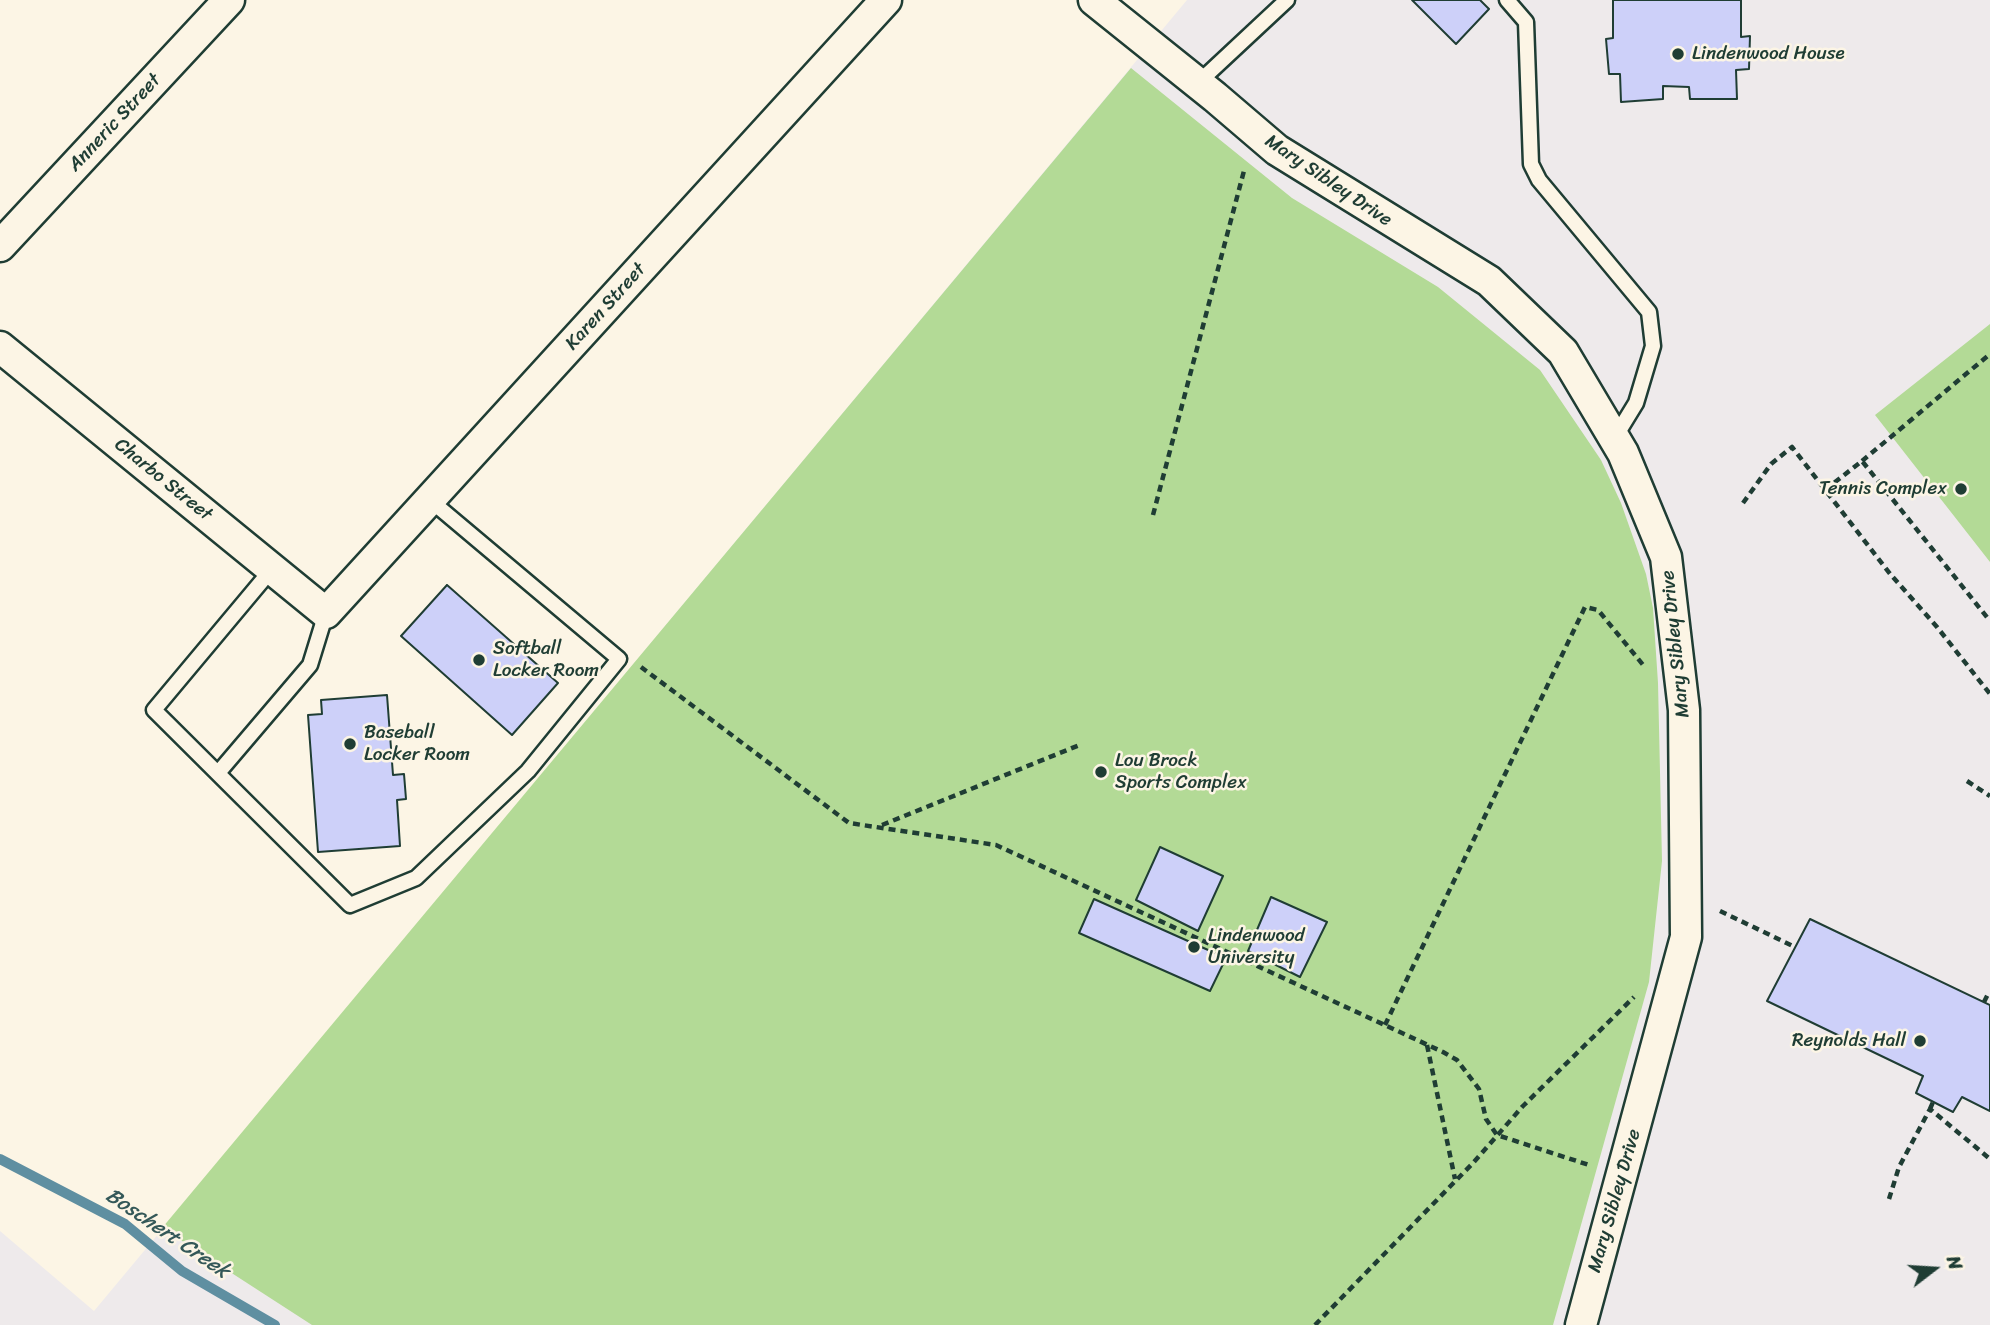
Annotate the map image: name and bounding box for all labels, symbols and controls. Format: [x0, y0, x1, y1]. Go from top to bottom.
place label: Lindenwood House [1692, 43, 1845, 65]
marker: Lindenwood House [1670, 46, 1686, 62]
street label: Anneric Street [64, 69, 166, 177]
street label: Mary Sibley Drive [1260, 130, 1396, 232]
street label: Karen Street [561, 259, 651, 355]
street label: Charbo Street [110, 434, 216, 526]
place label: Tennis Complex [1819, 478, 1947, 500]
marker: Tennis Complex [1953, 481, 1969, 497]
street label: Mary Sibley Drive [1657, 569, 1695, 719]
place label: Softball Locker Room [493, 638, 599, 682]
marker: Softball Locker Room [471, 652, 487, 668]
place label: Baseball Locker Room [364, 722, 470, 766]
marker: Baseball Locker Room [342, 736, 358, 752]
place label: Lou Brock Sports Complex [1115, 750, 1247, 794]
marker: Lou Brock Sports Complex [1093, 764, 1109, 780]
place label: Lindenwood University [1208, 925, 1305, 969]
marker: Lindenwood University [1186, 939, 1202, 955]
place label: Reynolds Hall [1792, 1030, 1906, 1052]
marker: Reynolds Hall [1912, 1033, 1928, 1049]
street label: Mary Sibley Drive [1584, 1127, 1646, 1275]
water label: Boschert Creek [100, 1183, 234, 1285]
north arrow [1899, 1234, 1969, 1304]
text: N [1937, 1252, 1972, 1274]

